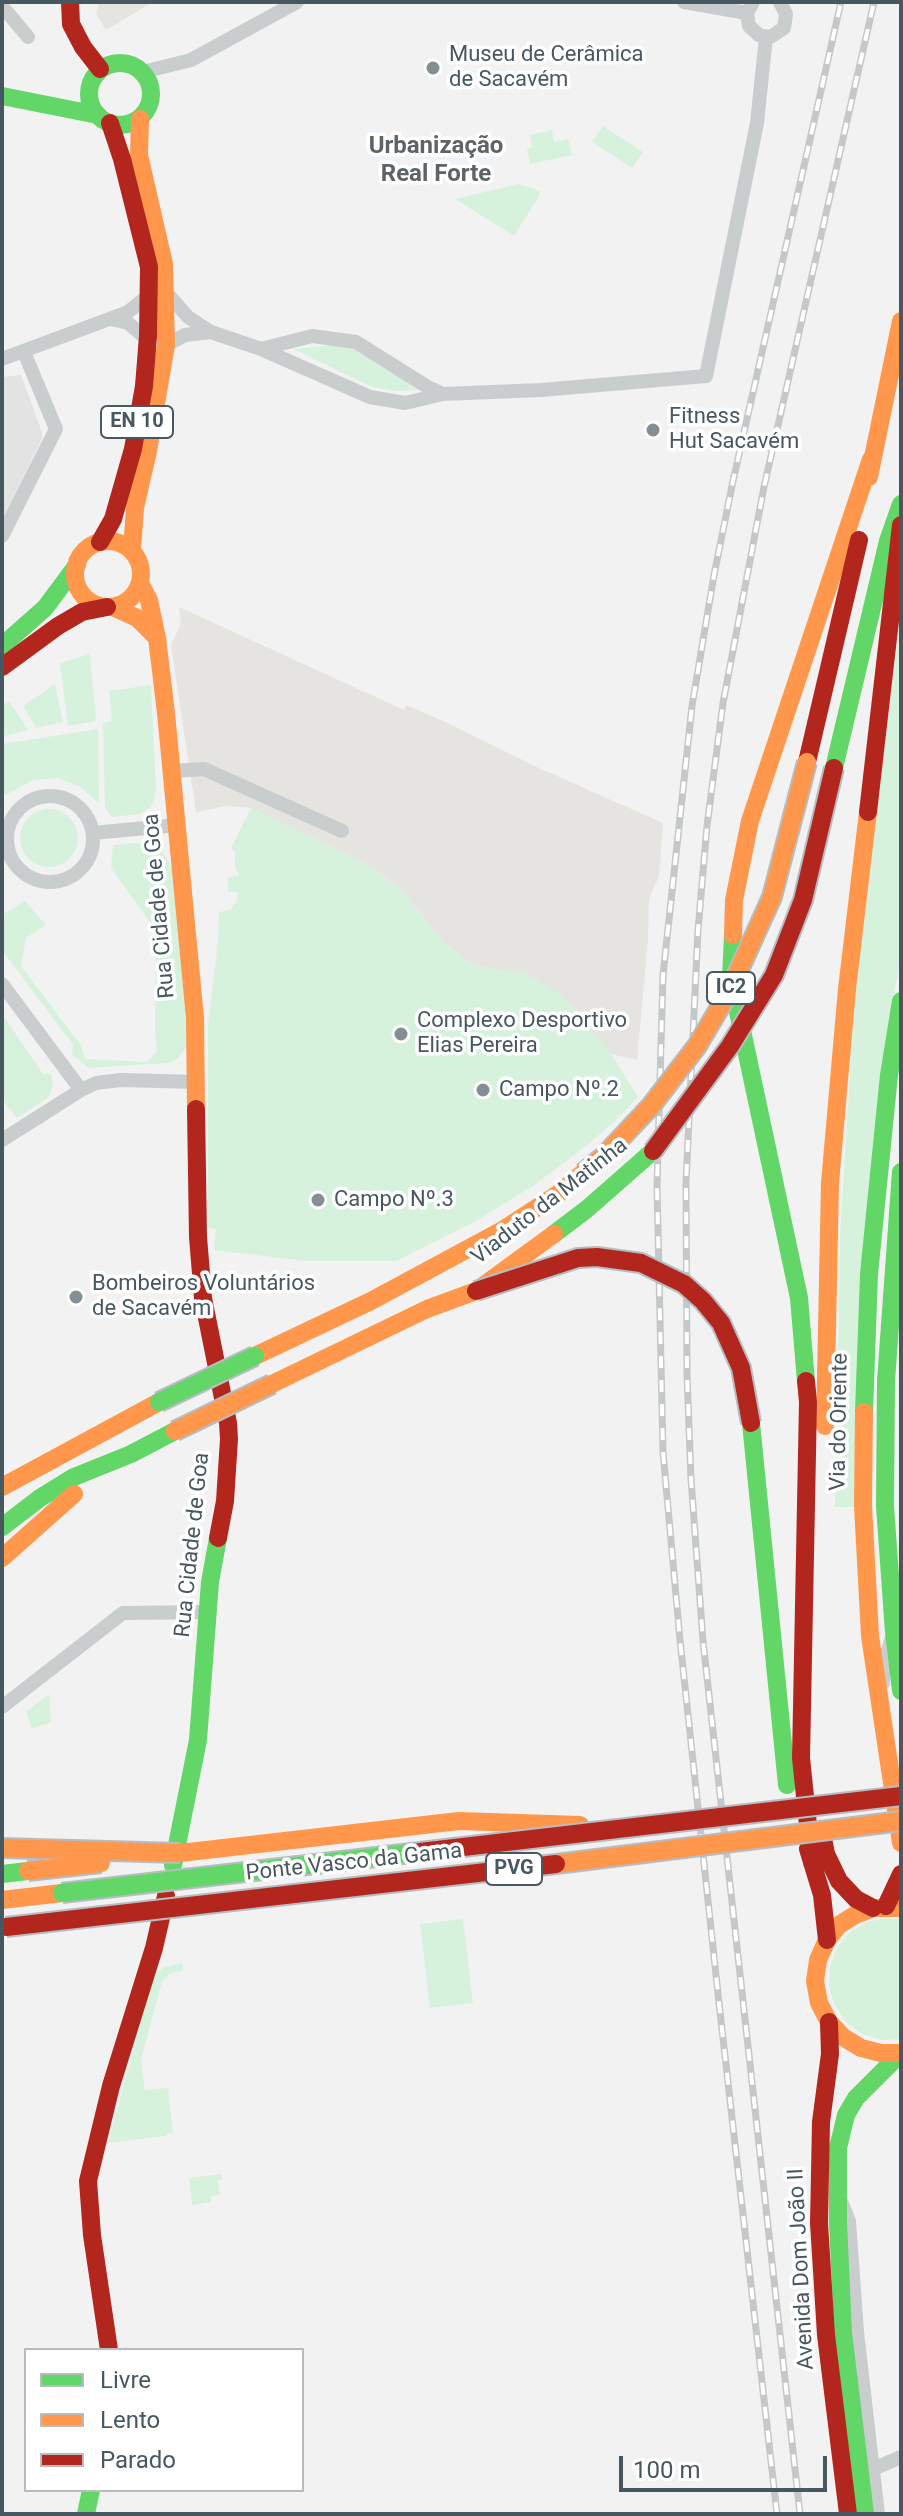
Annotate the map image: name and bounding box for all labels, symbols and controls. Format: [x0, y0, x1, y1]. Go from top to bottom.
place label: Museu de Cerâmica de Sacavém [449, 42, 644, 94]
marker: Museu de Cerâmica de Sacavém [424, 59, 442, 77]
district label: Urbanização Real Forte [369, 133, 503, 189]
place label: Fitness Hut Sacavém [669, 404, 799, 456]
road number: EN 10 [101, 406, 173, 438]
marker: Fitness Hut Sacavém [644, 421, 662, 439]
street label: Rua Cidade de Goa [139, 812, 181, 1000]
road number: IC2 [707, 972, 755, 1004]
place label: Complexo Desportivo Elias Pereira [417, 1008, 627, 1060]
marker: Complexo Desportivo Elias Pereira [392, 1025, 410, 1043]
place label: Campo Nº.2 [499, 1077, 619, 1103]
marker: Campo Nº.2 [474, 1081, 492, 1099]
street label: Viaduto da Matinha [467, 1133, 633, 1271]
place label: Campo Nº.3 [334, 1187, 454, 1213]
marker: Campo Nº.3 [309, 1191, 327, 1209]
place label: Bombeiros Voluntários de Sacavém [92, 1271, 315, 1322]
marker: Bombeiros Voluntários de Sacavém [67, 1288, 85, 1306]
street label: Via do Oriente [826, 1353, 854, 1491]
street label: Rua Cidade de Goa [170, 1451, 216, 1639]
street label: Ponte Vasco da Gama [245, 1839, 463, 1887]
road number: PVG [486, 1853, 542, 1885]
street label: Avenida Dom João II [784, 2168, 820, 2370]
legend [24, 2348, 304, 2492]
text: Livre [100, 2366, 151, 2394]
text: Lento [100, 2406, 160, 2434]
scale bar [623, 2440, 831, 2490]
text: Parado [100, 2446, 176, 2474]
text: 100 m [633, 2456, 700, 2484]

